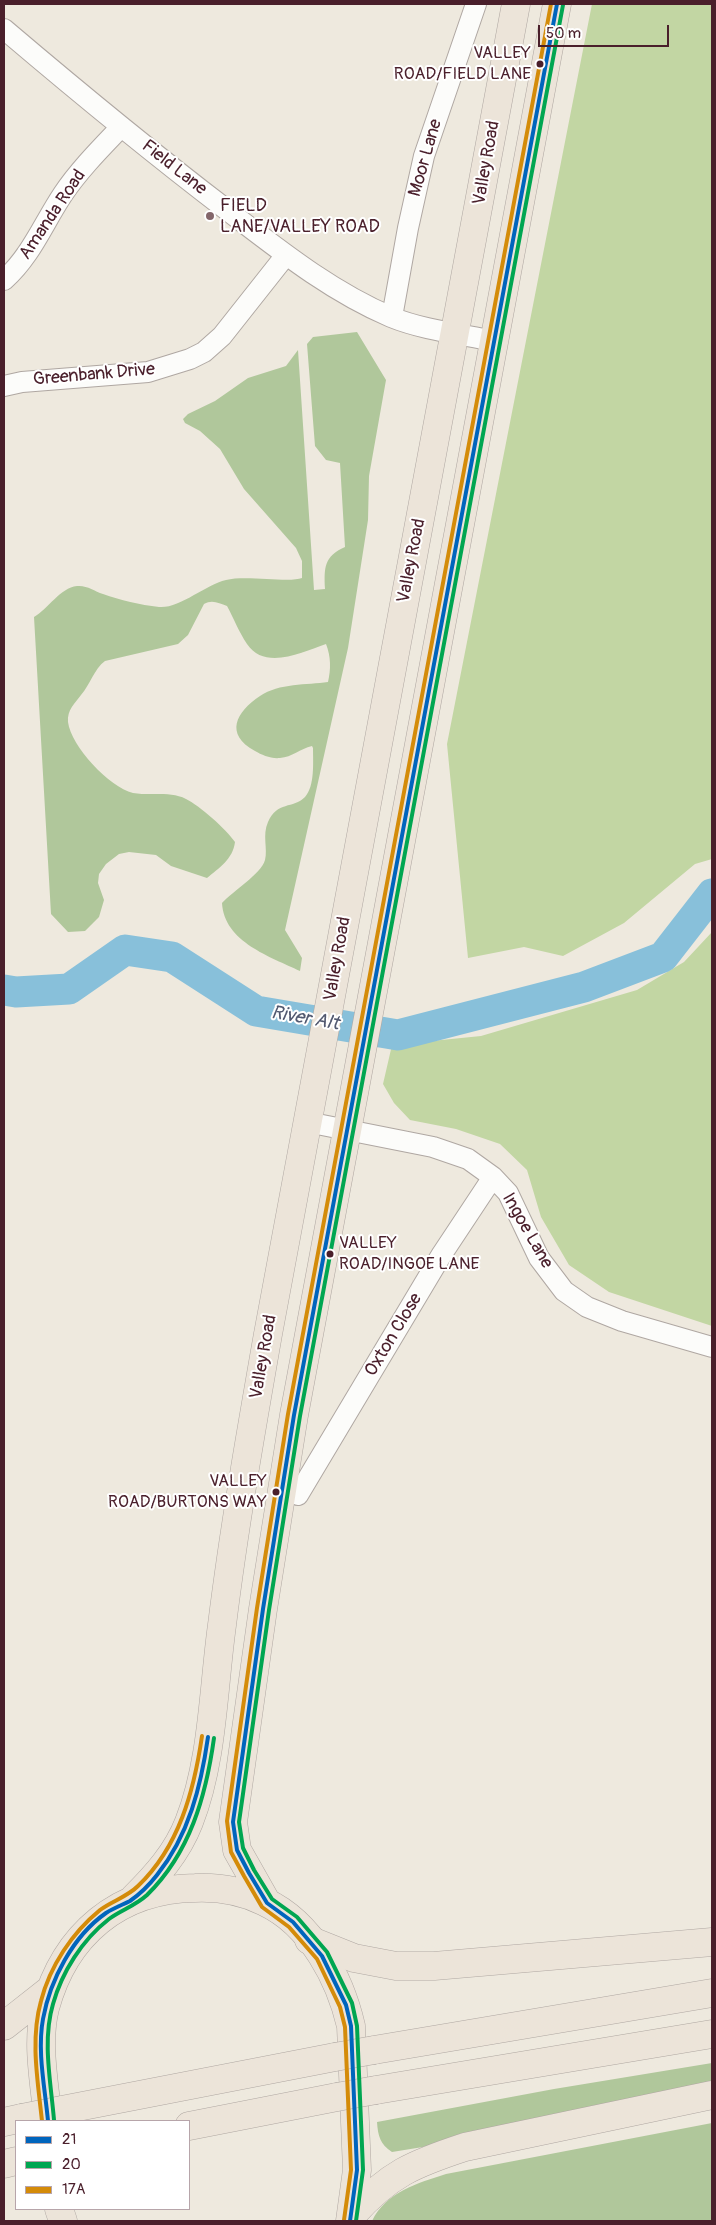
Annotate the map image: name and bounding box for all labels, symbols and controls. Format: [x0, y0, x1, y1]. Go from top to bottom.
scale bar [541, 15, 672, 47]
text: 50 m [546, 24, 581, 43]
place label: VALLEY ROAD/FIELD LANE [394, 44, 531, 84]
marker: VALLEY ROAD/FIELD LANE [535, 59, 545, 69]
street label: Moor Lane [405, 117, 447, 199]
street label: Valley Road [469, 119, 505, 207]
street label: Field Lane [137, 136, 211, 200]
street label: Amanda Road [15, 166, 91, 264]
place label: FIELD LANE/VALLEY ROAD [220, 195, 380, 238]
marker: FIELD LANE/VALLEY ROAD [204, 210, 216, 222]
street label: Greenbank Drive [32, 359, 156, 391]
street label: Valley Road [393, 517, 431, 605]
street label: Valley Road [320, 915, 356, 1003]
water label: River Alt [269, 1002, 341, 1036]
street label: Ingoe Lane [497, 1189, 557, 1273]
place label: VALLEY ROAD/INGOE LANE [339, 1234, 479, 1274]
marker: VALLEY ROAD/INGOE LANE [325, 1249, 335, 1259]
street label: Oxton Close [361, 1289, 427, 1381]
street label: Valley Road [246, 1313, 282, 1401]
place label: VALLEY ROAD/BURTONS WAY [108, 1472, 267, 1512]
marker: VALLEY ROAD/BURTONS WAY [271, 1487, 281, 1497]
legend [15, 2120, 190, 2210]
text: 21 [62, 2130, 76, 2149]
text: 20 [62, 2155, 81, 2174]
text: 17A [62, 2180, 86, 2199]

